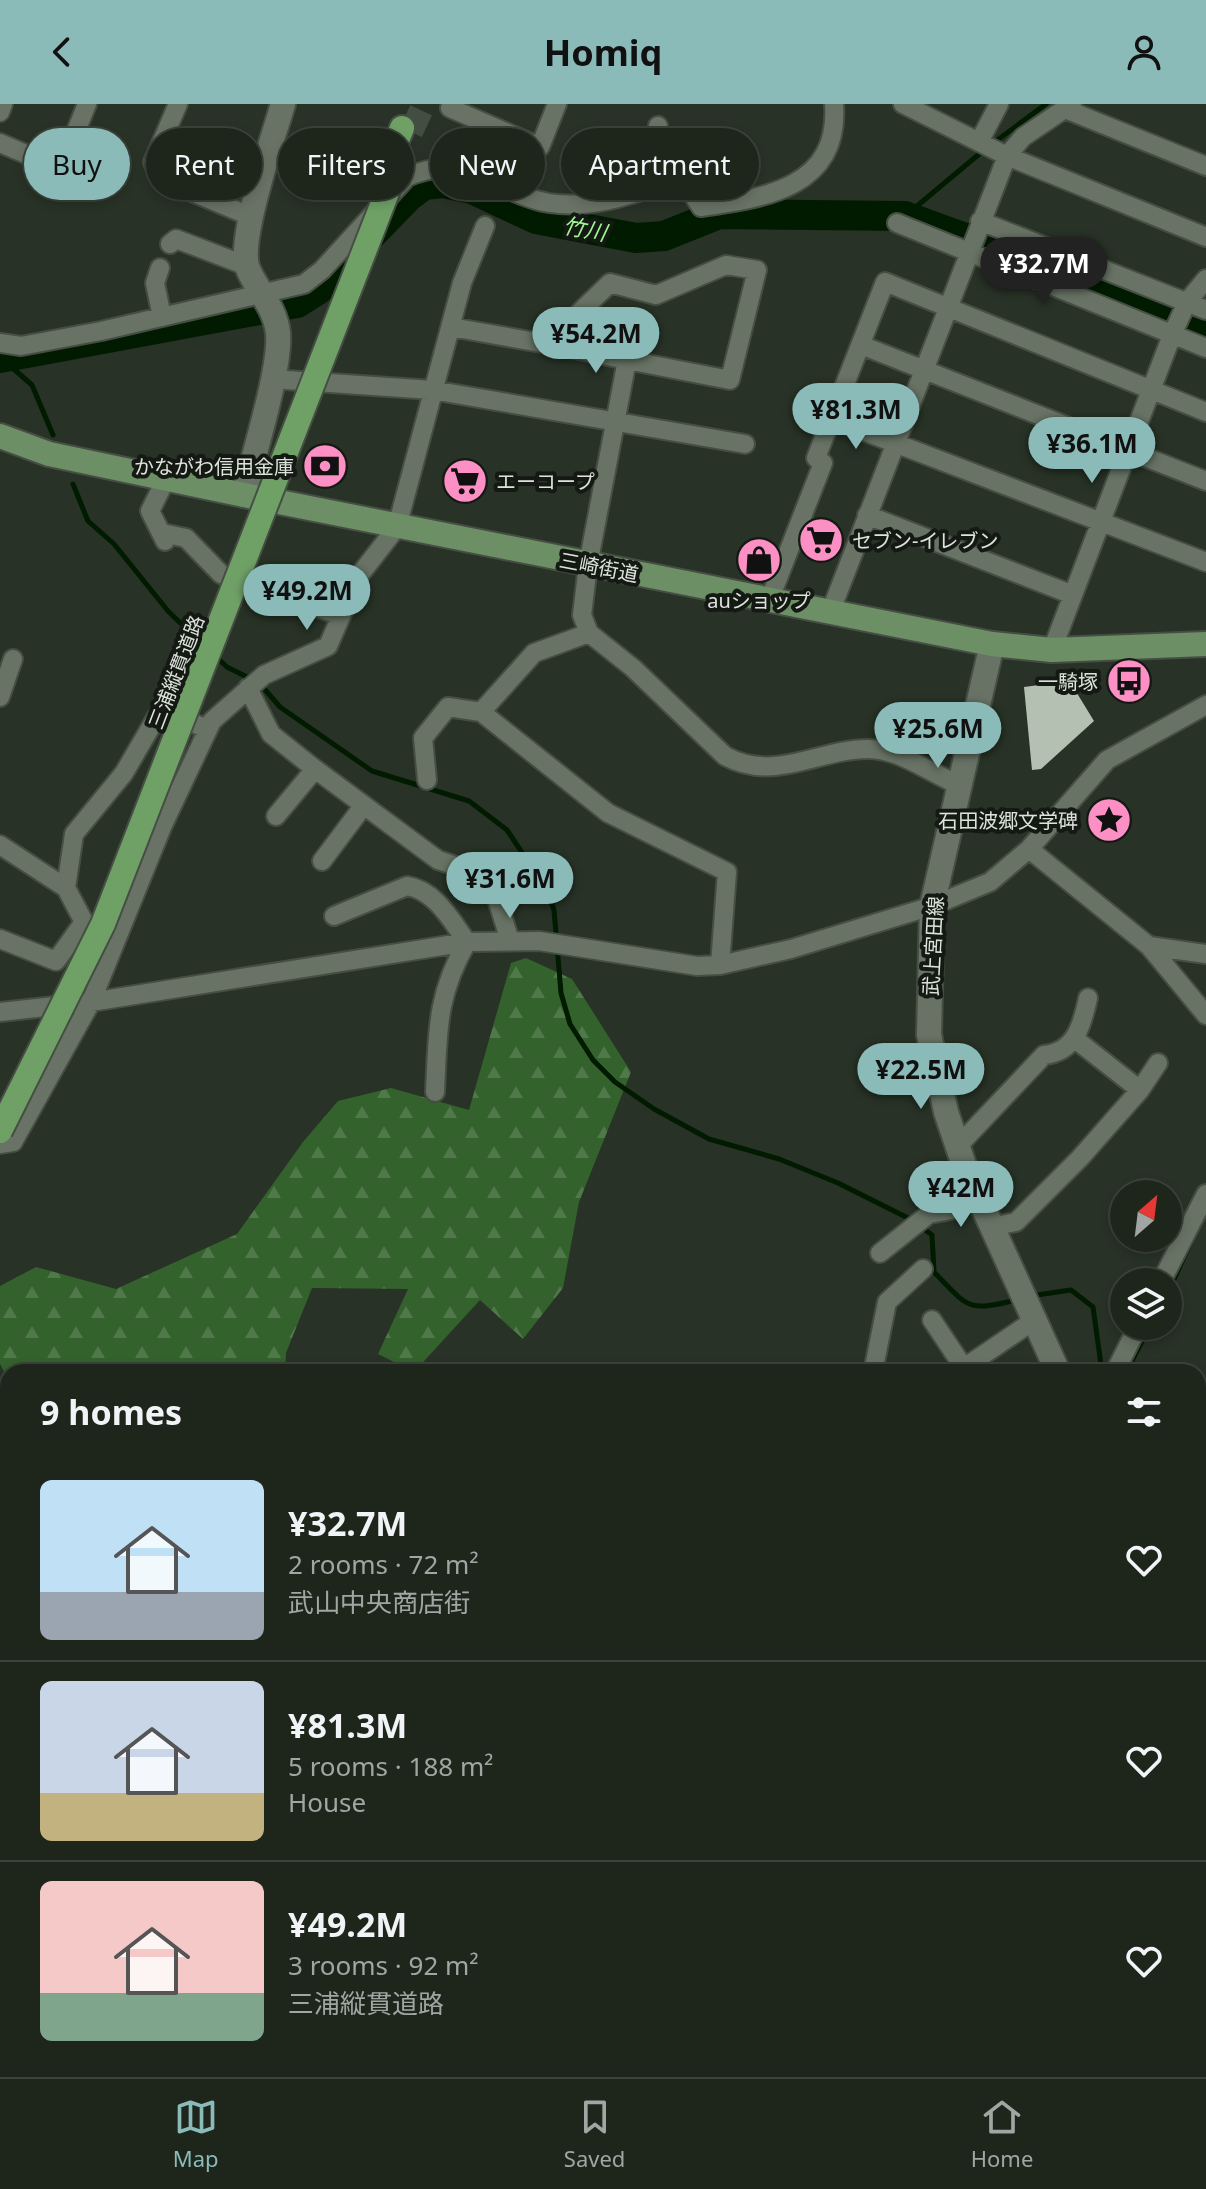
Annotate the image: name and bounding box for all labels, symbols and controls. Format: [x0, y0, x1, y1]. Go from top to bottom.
text: Homiq [544, 28, 662, 77]
icon: back [40, 30, 84, 74]
icon: person [1122, 30, 1166, 74]
chip: Buy [24, 128, 130, 200]
chip: Rent [146, 128, 262, 200]
chip: Filters [278, 128, 414, 200]
chip: New [430, 128, 545, 200]
chip: Apartment [561, 128, 759, 200]
water label: 竹川 [561, 209, 611, 247]
pin: ¥32.7M [979, 237, 1109, 305]
text: ¥32.7M [998, 245, 1090, 281]
pin: ¥54.2M [531, 307, 661, 375]
text: ¥54.2M [550, 315, 642, 351]
pin: ¥81.3M [791, 383, 921, 451]
text: ¥81.3M [810, 391, 902, 427]
pin: ¥36.1M [1027, 417, 1157, 485]
text: ¥36.1M [1046, 425, 1138, 461]
bank icon: かながわ信用金庫 [301, 442, 349, 490]
place label: かながわ信用金庫 [134, 453, 294, 480]
supermarket icon: エーコープ [441, 457, 489, 505]
place label: エーコープ [496, 468, 595, 495]
supermarket icon: セブン-イレブン [797, 516, 845, 564]
place label: セブン-イレブン [852, 527, 998, 554]
shop icon: auショップ [735, 536, 783, 584]
street label: 三崎街道 [557, 546, 641, 588]
pin: ¥49.2M [242, 564, 372, 632]
text: ¥49.2M [261, 572, 353, 608]
place label: auショップ [707, 587, 811, 614]
street label: 三浦縦貫道路 [142, 611, 210, 733]
bus stop icon: 一騎塚 [1105, 657, 1153, 705]
place label: 一騎塚 [1038, 668, 1098, 695]
pin: ¥25.6M [873, 702, 1003, 770]
text: ¥25.6M [892, 710, 984, 746]
place icon: 石田波郷文学碑 [1085, 796, 1133, 844]
place label: 石田波郷文学碑 [938, 807, 1078, 834]
pin: ¥31.6M [445, 852, 575, 920]
text: ¥31.6M [464, 860, 556, 896]
street label: 武上宮田線 [917, 895, 949, 997]
pin: ¥22.5M [856, 1043, 986, 1111]
text: ¥22.5M [875, 1051, 967, 1087]
pin: ¥42M [914, 1161, 1008, 1229]
text: ¥42M [926, 1169, 996, 1205]
north arrow [1110, 1180, 1182, 1252]
map controls [1110, 1180, 1182, 1340]
button: layers [1110, 1268, 1182, 1340]
text: 9 homes [40, 1389, 182, 1435]
icon: filters [1122, 1390, 1166, 1434]
text: ¥32.7M [288, 1500, 407, 1546]
icon: home [104, 1512, 200, 1608]
icon: heart [1122, 1538, 1166, 1582]
text: 2 rooms · 72 m² [288, 1546, 478, 1582]
text: 武山中央商店街 [288, 1584, 470, 1620]
text: ¥81.3M [288, 1702, 407, 1748]
icon: home [104, 1713, 200, 1809]
icon: heart [1122, 1739, 1166, 1783]
text: 5 rooms · 188 m² [288, 1748, 493, 1784]
text: House [288, 1784, 366, 1820]
text: ¥49.2M [288, 1901, 407, 1947]
icon: home [104, 1913, 200, 2009]
icon: heart [1122, 1939, 1166, 1983]
text: 3 rooms · 92 m² [288, 1947, 478, 1983]
text: 三浦縦貫道路 [288, 1985, 444, 2021]
tab: Map [173, 2095, 219, 2173]
tab: Saved [564, 2095, 625, 2173]
tab: Home [971, 2095, 1033, 2173]

